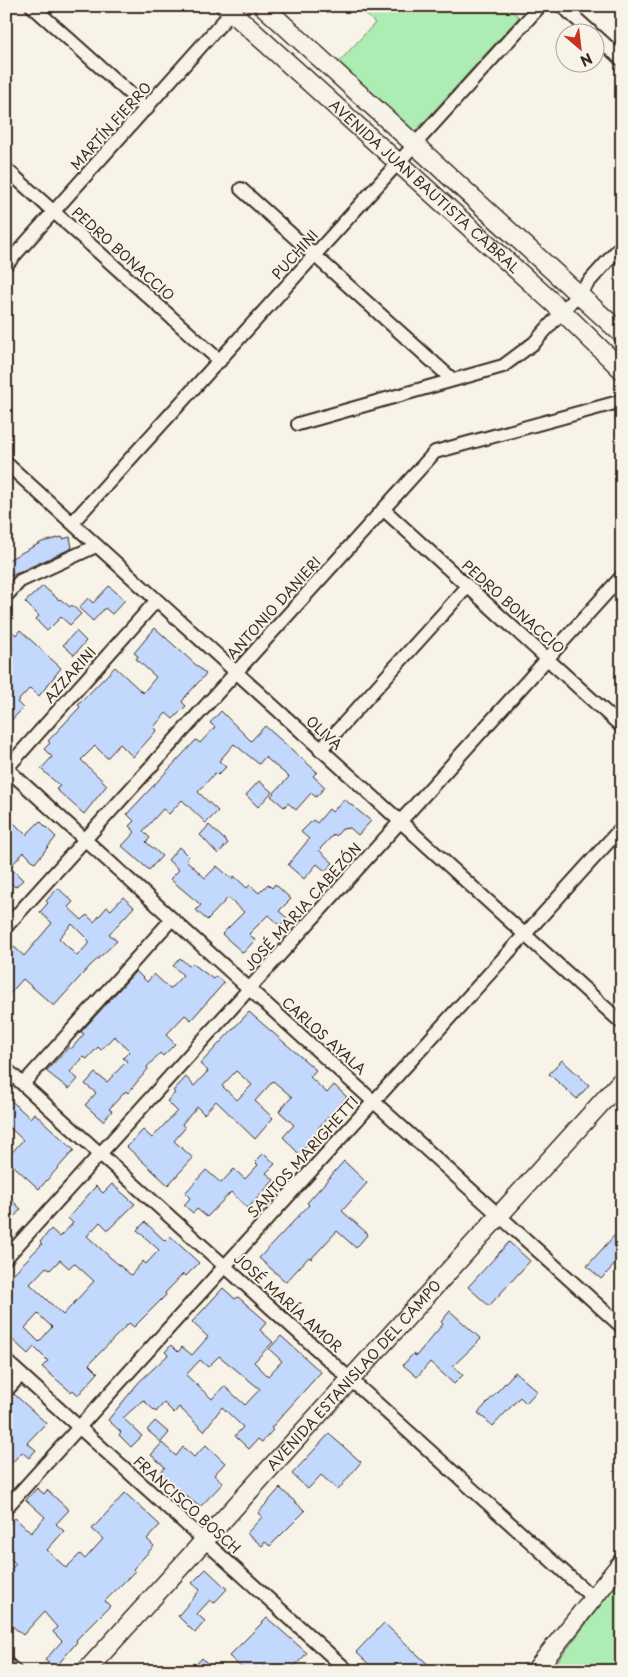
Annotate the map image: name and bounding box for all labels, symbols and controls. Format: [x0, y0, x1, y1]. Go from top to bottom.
north arrow [556, 22, 606, 72]
text: N [577, 48, 596, 72]
street label: MARTÍN FIERRO [65, 77, 156, 174]
street label: AVENIDA JUAN BAUTISTA CABRAL [325, 94, 525, 278]
street label: PEDRO BONACCIO [67, 202, 179, 305]
street label: PUCHINI [267, 225, 323, 284]
street label: ANTONIO DANIERI [222, 552, 326, 664]
street label: PEDRO BONACCIO [457, 555, 569, 658]
street label: AZZARINI [39, 642, 101, 707]
street label: OLIVA [302, 711, 347, 755]
street label: JOSÉ MARIA CABEZÓN [239, 838, 366, 975]
street label: CARLOS AYALA [277, 992, 371, 1079]
street label: SANTOS MARIGHETTI [242, 1091, 363, 1222]
street label: JOSÉ MARÍA AMOR [229, 1248, 348, 1357]
street label: AVENIDA ESTANISLAO DEL CAMPO [262, 1275, 446, 1475]
street label: FRANCISCO BOSCH [129, 1451, 246, 1559]

